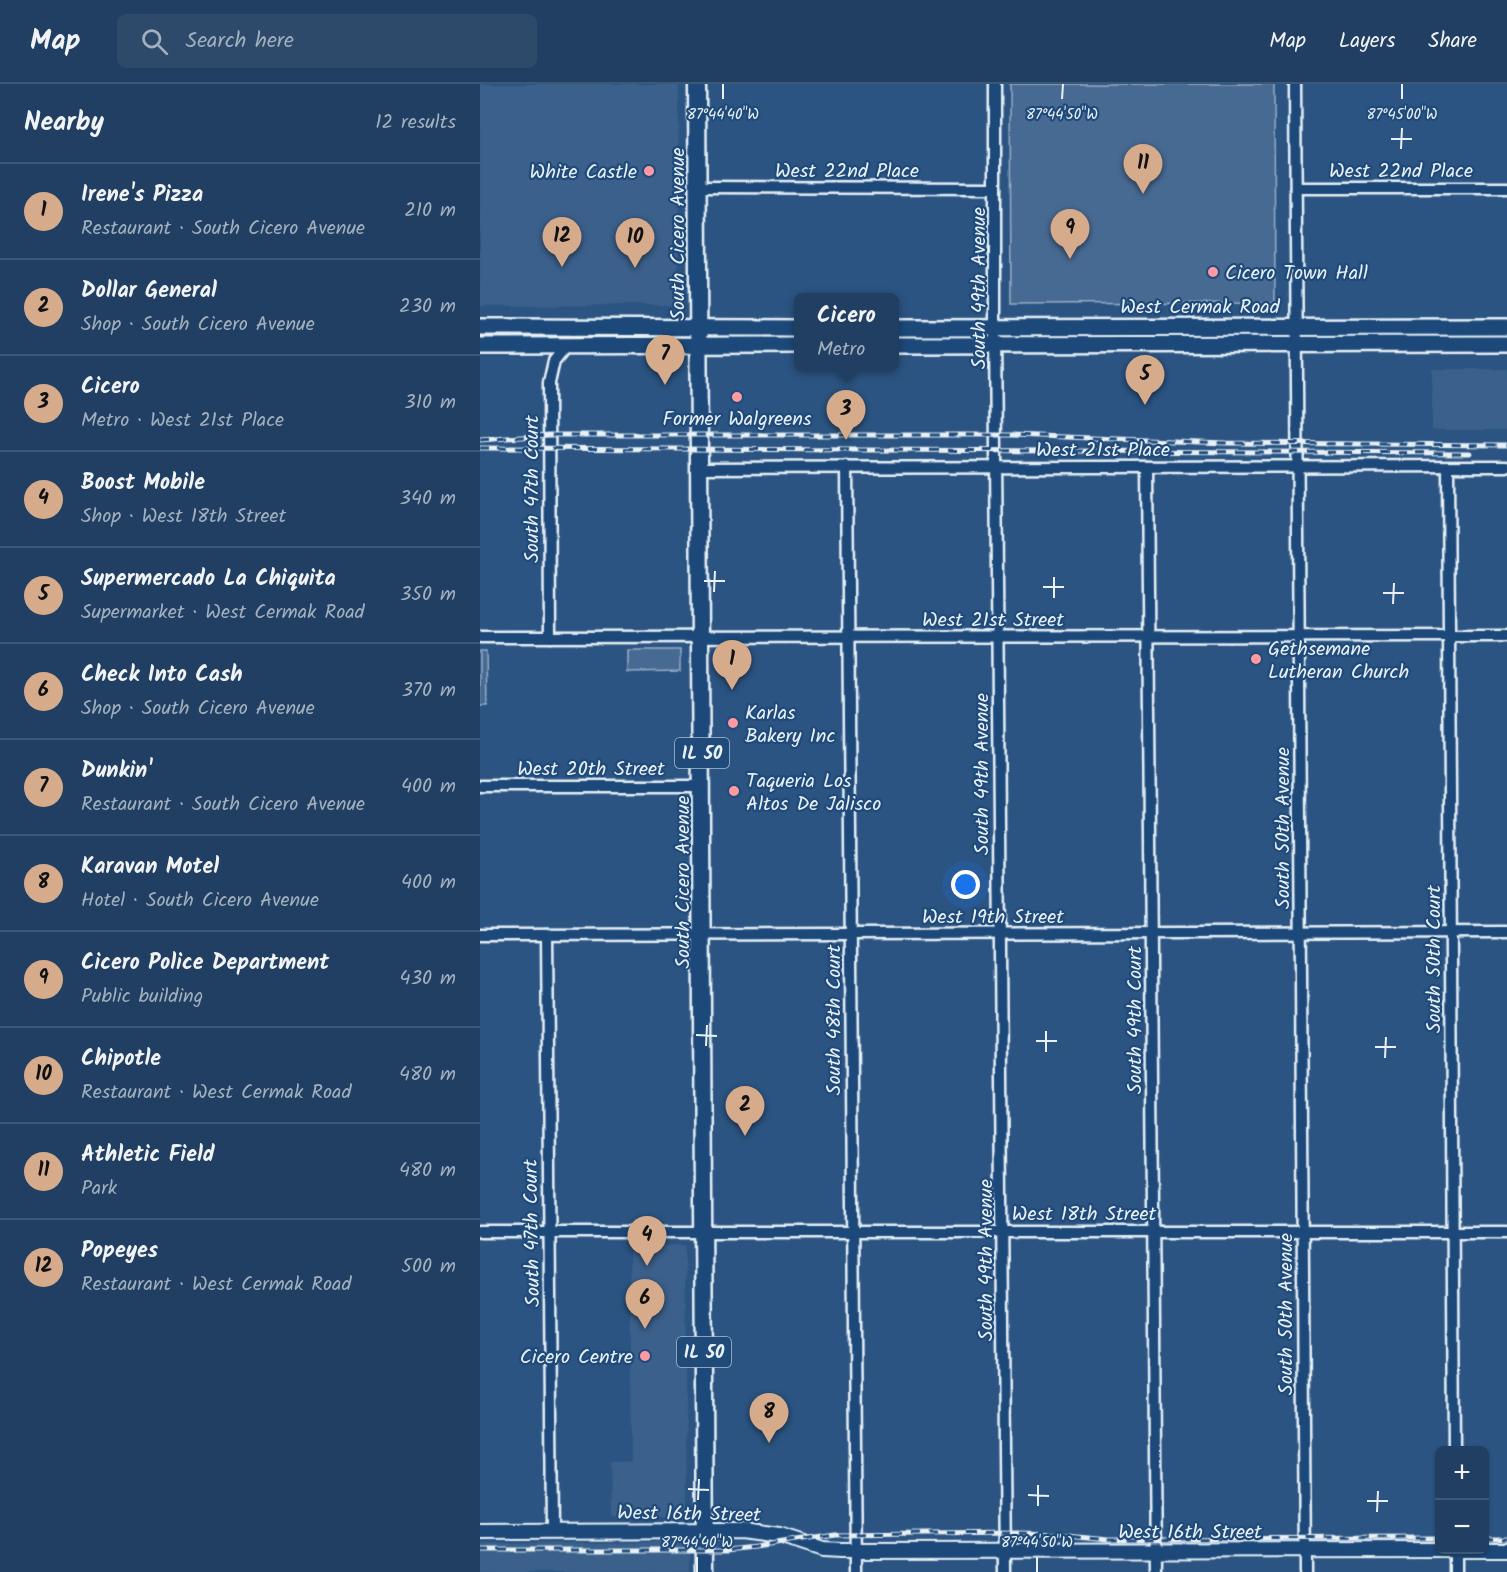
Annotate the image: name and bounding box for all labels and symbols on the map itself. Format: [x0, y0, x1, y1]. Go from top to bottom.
text: 87°44'40"W [687, 103, 759, 127]
text: 87°44'50"W [1026, 103, 1098, 127]
text: 87°45'00"W [1366, 103, 1438, 127]
pin: 11 [1124, 144, 1162, 194]
street label: South Cicero Avenue [663, 148, 695, 321]
street label: West 22nd Place [775, 156, 919, 188]
street label: West 22nd Place [1329, 156, 1473, 188]
place label: White Castle [530, 157, 637, 189]
marker: White Castle [642, 164, 656, 178]
street label: South 49th Avenue [964, 207, 996, 369]
pin: 9 [1050, 210, 1090, 259]
pin: 12 [542, 218, 581, 267]
pin: 10 [616, 218, 654, 268]
place label: Cicero Town Hall [1225, 258, 1368, 290]
marker: Cicero Town Hall [1206, 265, 1220, 279]
street label: West Cermak Road [1120, 292, 1281, 324]
pin: 7 [646, 336, 684, 385]
pin: 5 [1126, 356, 1164, 405]
marker: Former Walgreens [730, 390, 744, 404]
pin: 3 [826, 390, 866, 440]
place label: Former Walgreens [663, 404, 812, 436]
street label: South 47th Court [517, 415, 549, 563]
street label: West 21st Place [1036, 435, 1170, 467]
street label: West 21st Street [922, 605, 1064, 637]
place label: Gethsemane Lutheran Church [1268, 634, 1409, 689]
pin: 1 [712, 640, 752, 690]
marker: Gethsemane Lutheran Church [1249, 652, 1263, 666]
street label: South 49th Avenue [967, 693, 999, 855]
place label: Karlas Bakery Inc [745, 698, 835, 753]
marker: Karlas Bakery Inc [726, 716, 740, 730]
road number: IL 50 [675, 738, 729, 768]
street label: South 50th Avenue [1268, 747, 1300, 909]
street label: West 20th Street [517, 754, 665, 786]
place label: Taqueria Los Altos De Jalisco [746, 766, 881, 821]
marker: Taqueria Los Altos De Jalisco [727, 784, 741, 798]
street label: South Cicero Avenue [668, 796, 700, 969]
your location [951, 870, 980, 899]
street label: South 50th Court [1419, 885, 1451, 1033]
street label: West 19th Street [922, 902, 1064, 934]
street label: South 48th Court [819, 945, 851, 1095]
street label: South 49th Court [1120, 946, 1152, 1094]
pin: 2 [726, 1086, 764, 1136]
street label: South 47th Court [516, 1159, 550, 1307]
street label: South 49th Avenue [971, 1179, 1003, 1341]
street label: West 18th Street [1012, 1199, 1156, 1231]
pin: 4 [628, 1216, 666, 1266]
street label: South 50th Avenue [1271, 1233, 1303, 1395]
pin: 6 [626, 1280, 664, 1329]
road number: IL 50 [677, 1337, 731, 1367]
place label: Cicero Centre [520, 1342, 633, 1374]
marker: Cicero Centre [638, 1349, 652, 1363]
pin: 8 [750, 1394, 788, 1443]
street label: West 16th Street [617, 1498, 761, 1532]
street label: West 16th Street [1118, 1517, 1262, 1549]
text: 87°44'40"W [661, 1531, 733, 1555]
text: 87°44'50"W [1001, 1531, 1073, 1555]

